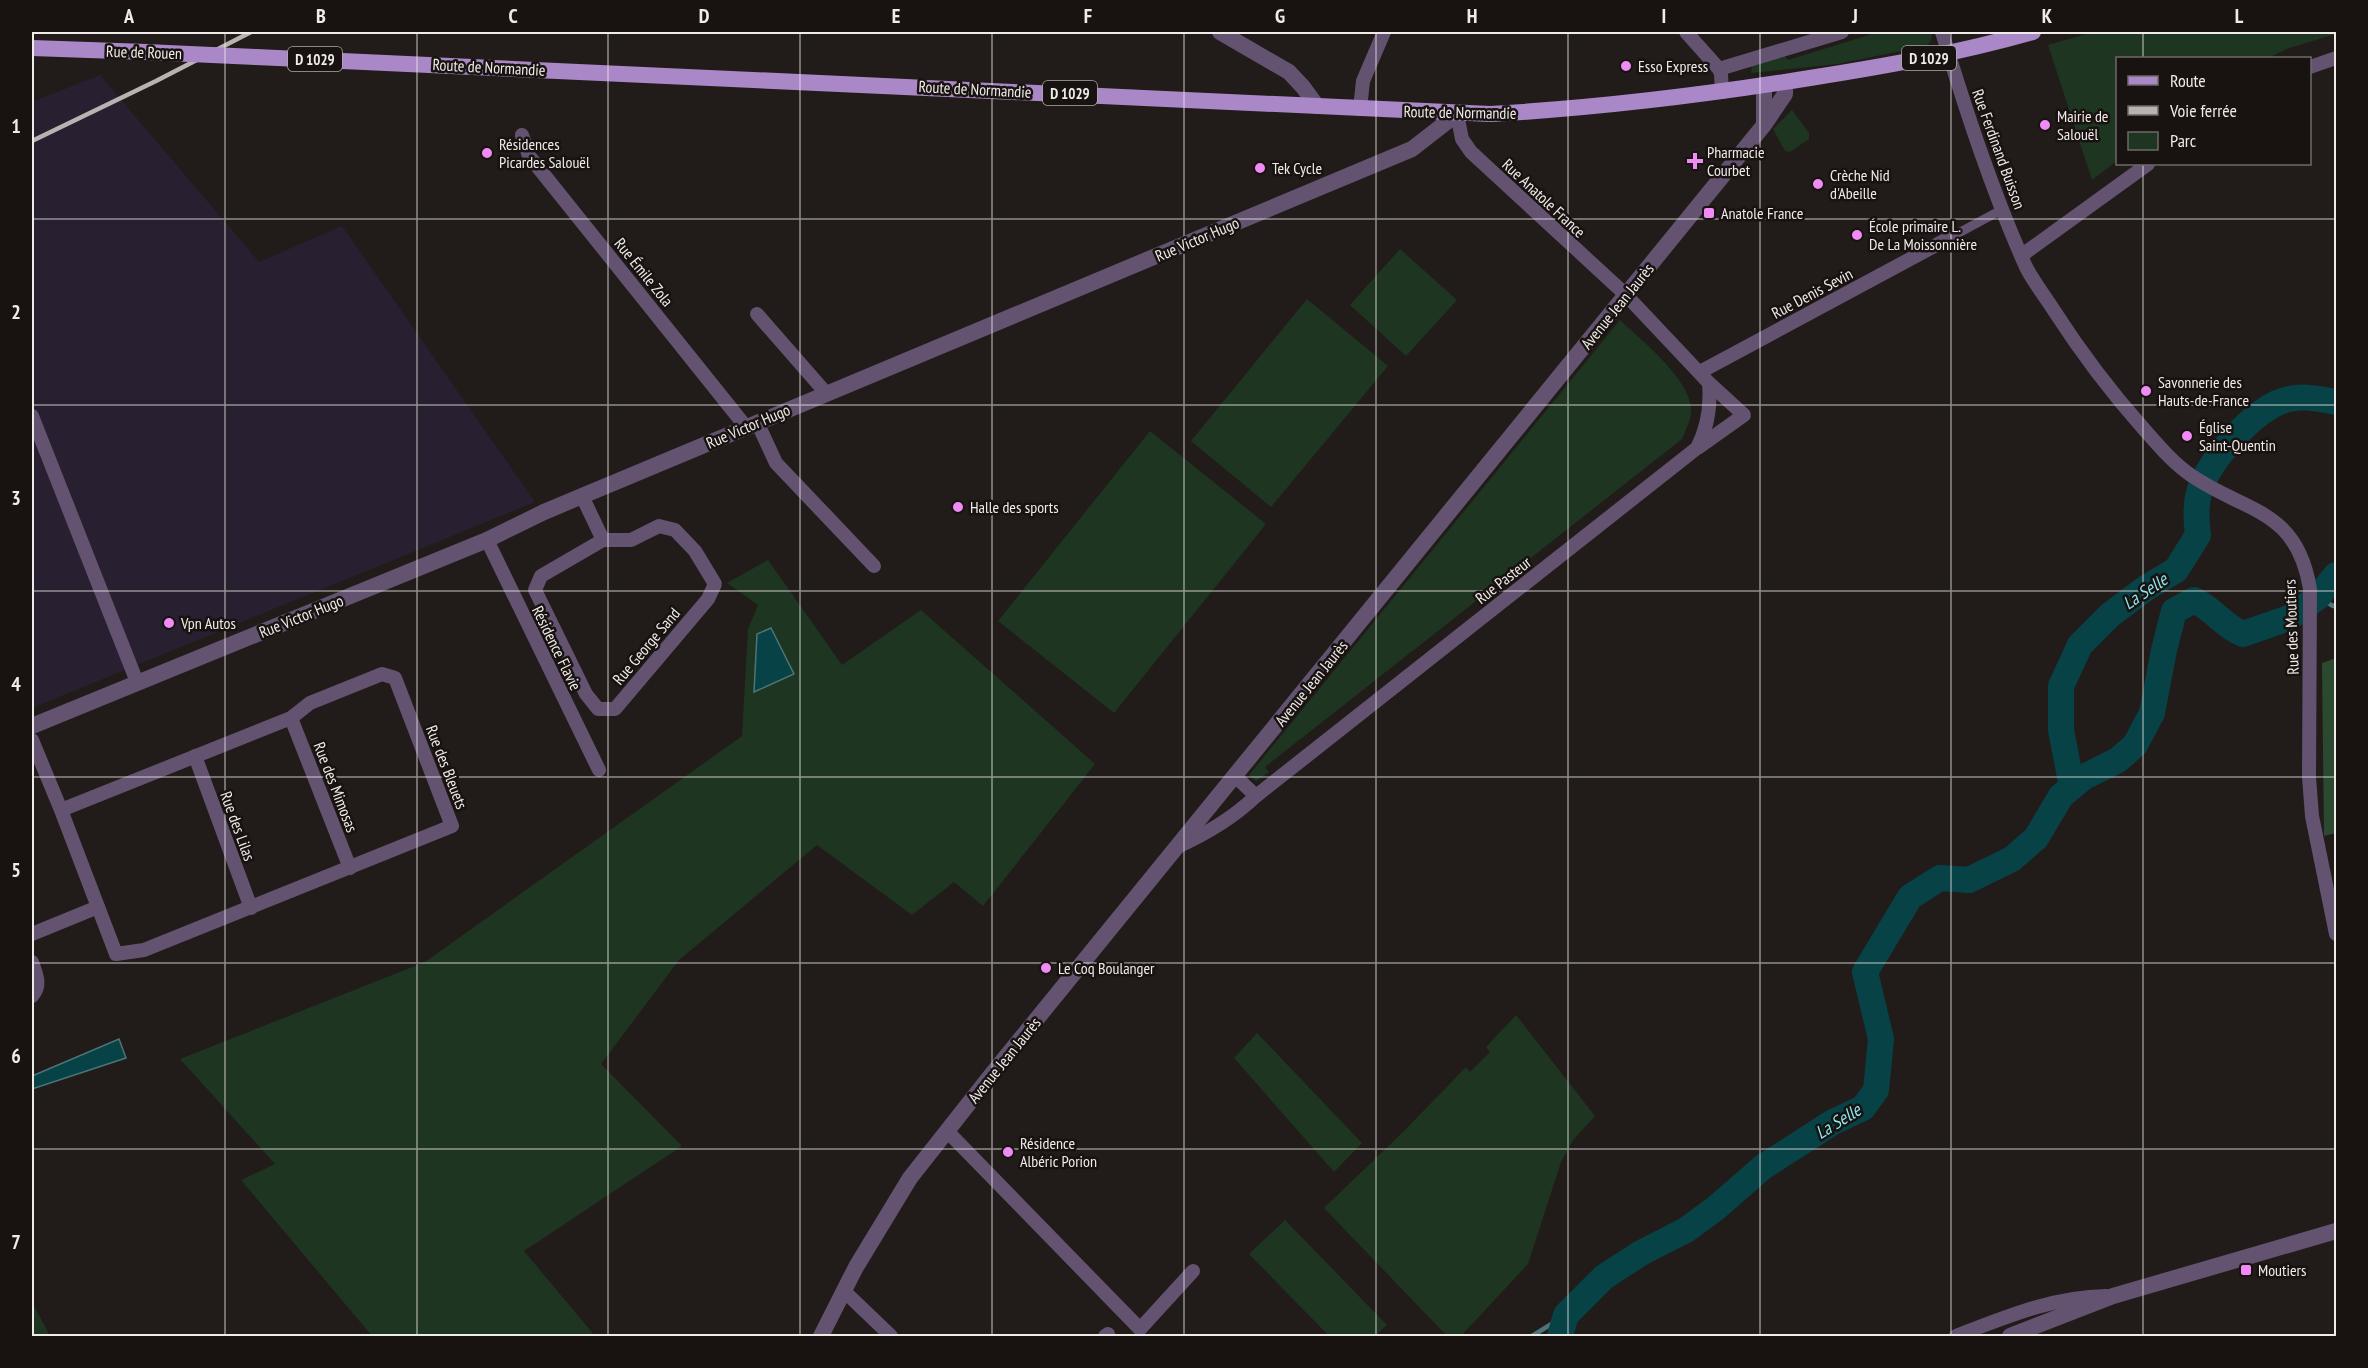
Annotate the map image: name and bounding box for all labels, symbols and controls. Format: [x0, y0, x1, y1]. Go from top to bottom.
text: A [123, 3, 135, 29]
text: B [316, 3, 326, 29]
text: C [508, 3, 518, 29]
text: D [699, 3, 710, 29]
text: E [892, 3, 900, 29]
text: F [1084, 3, 1092, 29]
text: G [1275, 3, 1285, 29]
text: H [1467, 3, 1477, 29]
text: I [1662, 3, 1666, 29]
text: J [1851, 3, 1858, 29]
text: K [2042, 3, 2053, 29]
text: L [2235, 3, 2244, 29]
street label: Rue de Rouen [106, 41, 182, 63]
road number: D 1029 [1902, 46, 1956, 70]
road number: D 1029 [288, 47, 342, 71]
street label: Route de Normandie [432, 54, 546, 80]
place label: Esso Express [1638, 56, 1708, 76]
legend [2116, 57, 2311, 165]
marker: Esso Express [1619, 59, 1633, 73]
text: Route [2170, 69, 2206, 92]
street label: Route de Normandie [918, 76, 1032, 102]
road number: D 1029 [1043, 81, 1097, 105]
street label: Rue Ferdinand Buisson [1968, 86, 2030, 212]
text: Voie ferrée [2169, 99, 2237, 122]
street label: Route de Normandie [1403, 101, 1517, 123]
place label: Mairie de Salouël [2057, 106, 2108, 144]
text: 1 [11, 113, 21, 139]
marker: Mairie de Salouël [2038, 118, 2052, 132]
text: Parc [2170, 129, 2197, 152]
place label: Résidences Picardes Salouël [499, 134, 590, 172]
place label: Pharmacie Courbet [1707, 142, 1765, 180]
marker: Résidences Picardes Salouël [480, 146, 494, 160]
street label: Rue Anatole France [1498, 154, 1590, 242]
marker: Pharmacie Courbet [1688, 154, 1702, 168]
place label: Tek Cycle [1272, 158, 1322, 178]
marker: Tek Cycle [1253, 161, 1267, 175]
place label: Crèche Nid d'Abeille [1830, 165, 1890, 203]
marker: Crèche Nid d'Abeille [1811, 177, 1825, 191]
place label: Anatole France [1721, 203, 1803, 223]
marker: Anatole France [1702, 206, 1716, 220]
street label: Rue Victor Hugo [1152, 212, 1242, 266]
place label: École primaire L. De La Moissonnière [1869, 216, 1977, 254]
marker: École primaire L. De La Moissonnière [1850, 228, 1864, 242]
street label: Rue Émile Zola [610, 234, 678, 310]
street label: Avenue Jean Jaurès [1576, 259, 1658, 353]
street label: Rue Denis Sevin [1768, 263, 1856, 323]
text: 2 [11, 299, 21, 325]
place label: Savonnerie des Hauts-de-France [2158, 372, 2249, 410]
marker: Savonnerie des Hauts-de-France [2139, 384, 2153, 398]
street label: Rue Victor Hugo [703, 399, 793, 453]
place label: Église Saint-Quentin [2199, 417, 2276, 455]
marker: Église Saint-Quentin [2180, 429, 2194, 443]
text: 3 [11, 485, 21, 511]
place label: Halle des sports [970, 497, 1059, 517]
marker: Halle des sports [951, 500, 965, 514]
street label: Rue Pasteur [1471, 552, 1535, 608]
water label: La Selle [2118, 567, 2173, 614]
street label: Rue des Moutiers [2279, 579, 2303, 675]
street label: Rue Victor Hugo [256, 590, 346, 642]
street label: Résidence Flavie [528, 602, 586, 694]
street label: Rue George Sand [608, 603, 684, 689]
place label: Vpn Autos [180, 613, 236, 633]
marker: Vpn Autos [162, 616, 176, 630]
street label: Avenue Jean Jaurès [1270, 636, 1352, 730]
text: 4 [11, 671, 21, 697]
street label: Rue des Bleuets [422, 722, 472, 812]
street label: Rue des Mimosas [310, 739, 362, 835]
street label: Rue des Lilas [216, 788, 260, 864]
text: 5 [11, 857, 21, 883]
place label: Le Coq Boulanger [1058, 958, 1155, 978]
marker: Le Coq Boulanger [1039, 961, 1053, 975]
street label: Avenue Jean Jaurès [963, 1013, 1045, 1107]
text: 6 [11, 1043, 21, 1069]
water label: La Selle [1811, 1097, 1866, 1144]
place label: Résidence Albéric Porion [1020, 1133, 1097, 1171]
marker: Résidence Albéric Porion [1001, 1145, 1015, 1159]
text: 7 [11, 1229, 21, 1255]
place label: Moutiers [2258, 1260, 2306, 1280]
marker: Moutiers [2239, 1263, 2253, 1277]

